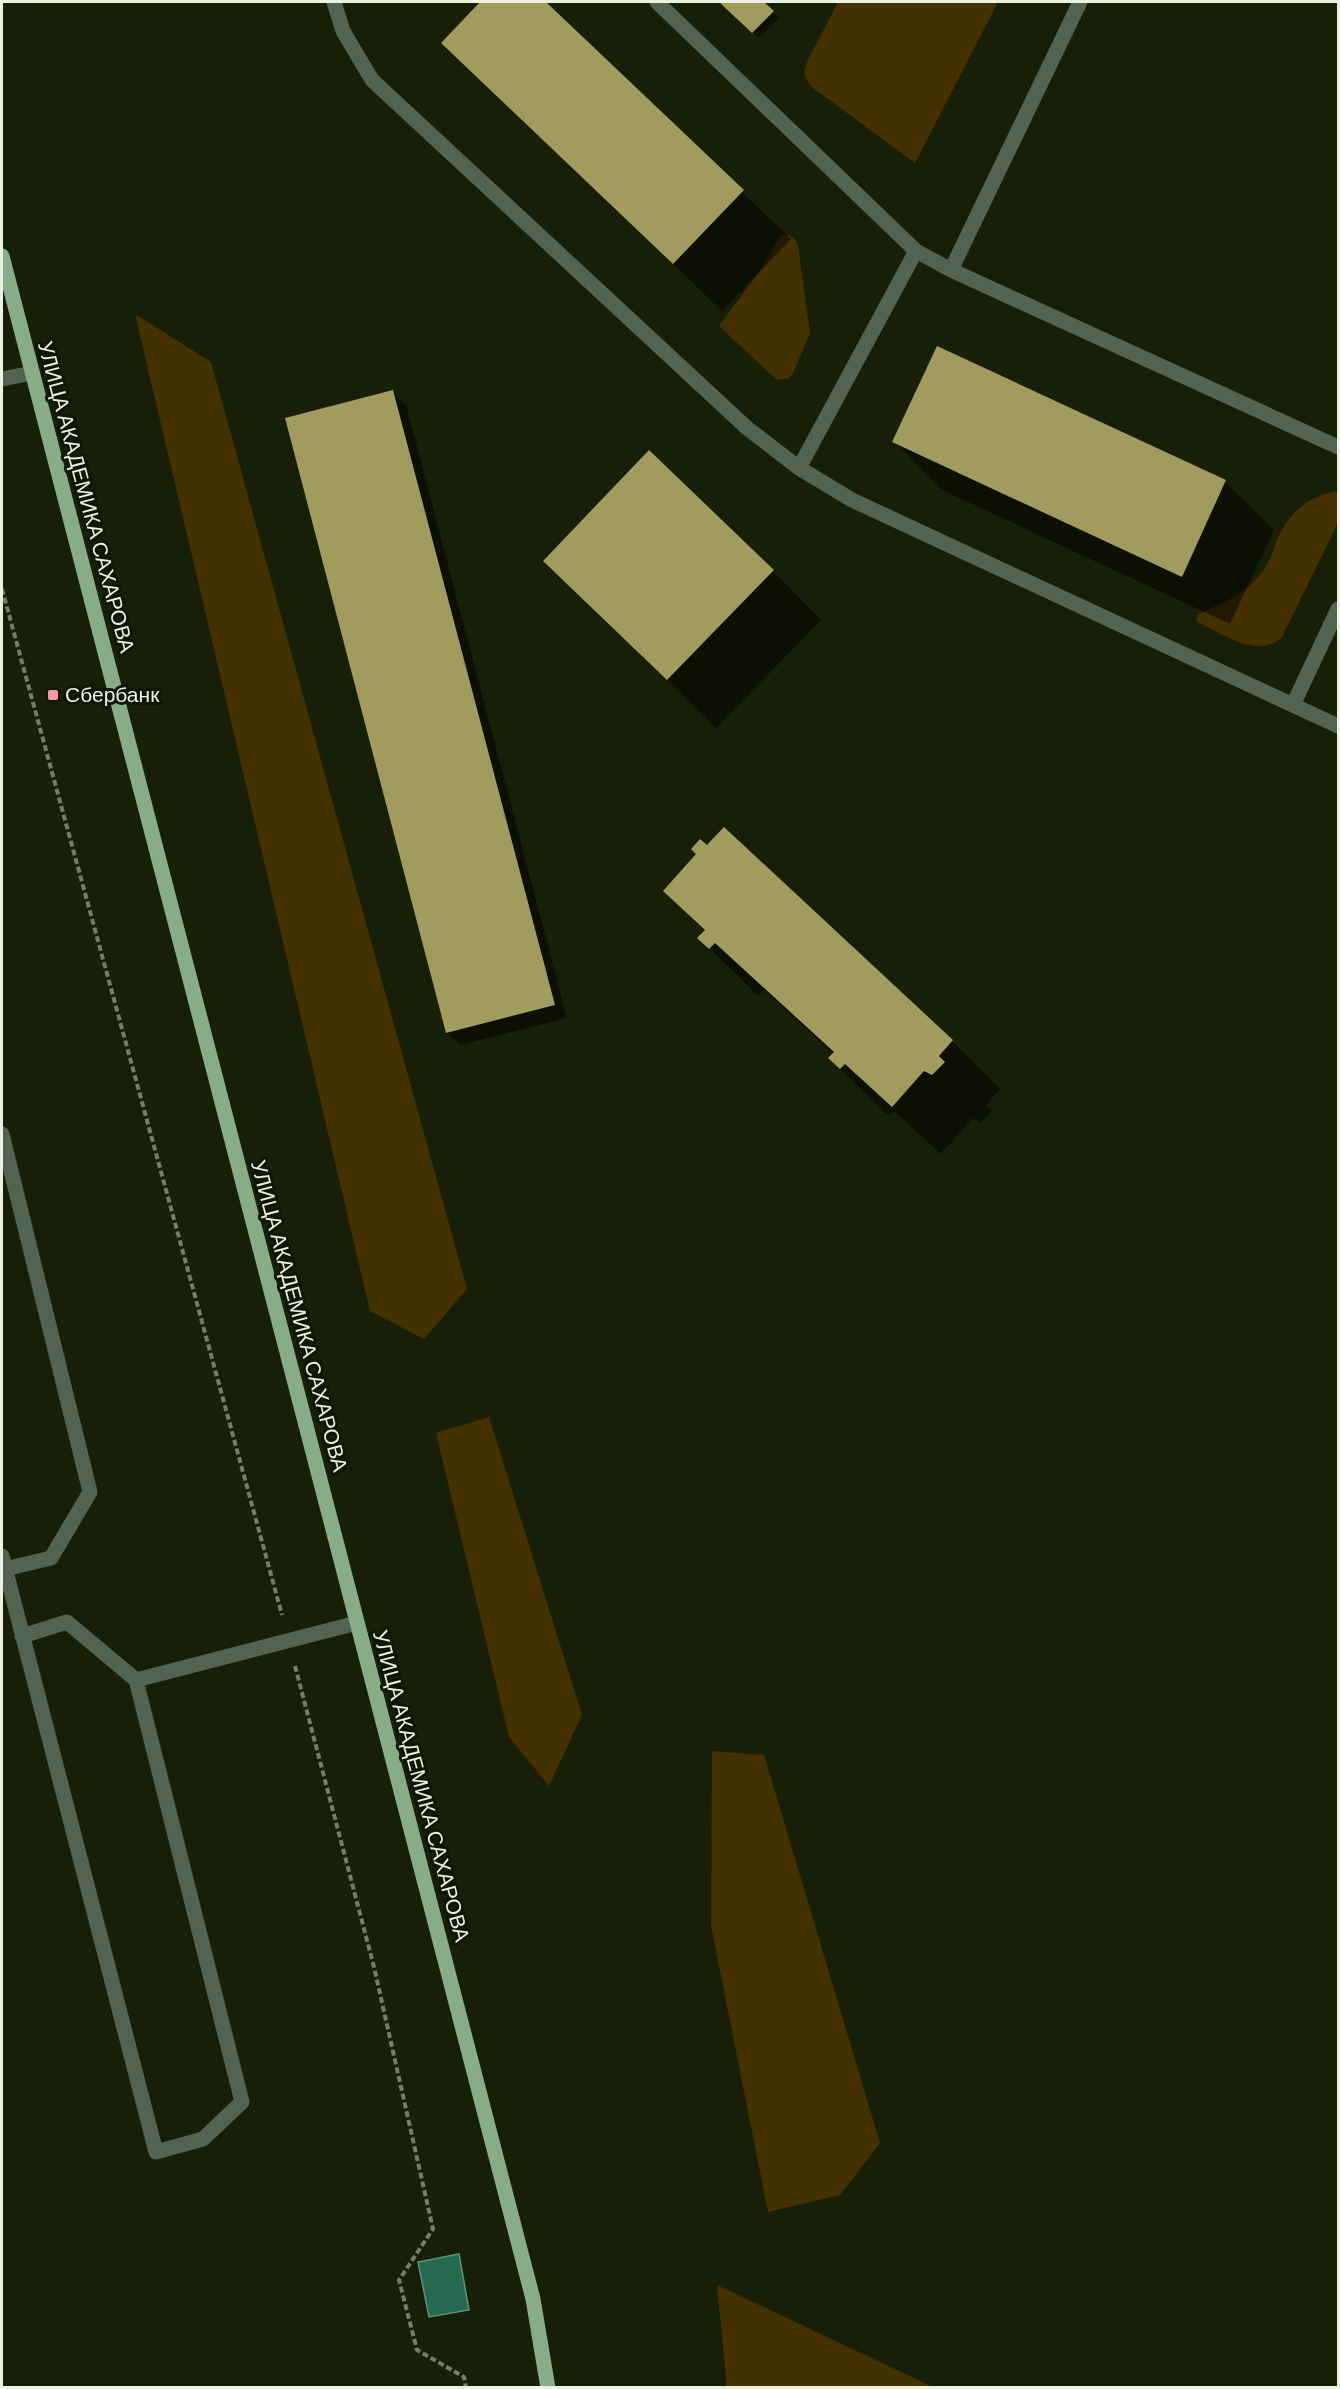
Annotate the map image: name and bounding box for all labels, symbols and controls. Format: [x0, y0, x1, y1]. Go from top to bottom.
street label: УЛИЦА АКАДЕМИКА САХАРОВА [34, 338, 141, 655]
place label: Сбербанк [65, 681, 160, 706]
marker: Сбербанк [46, 688, 60, 702]
street label: УЛИЦА АКАДЕМИКА САХАРОВА [247, 1157, 354, 1474]
street label: УЛИЦА АКАДЕМИКА САХАРОВА [369, 1627, 476, 1944]

